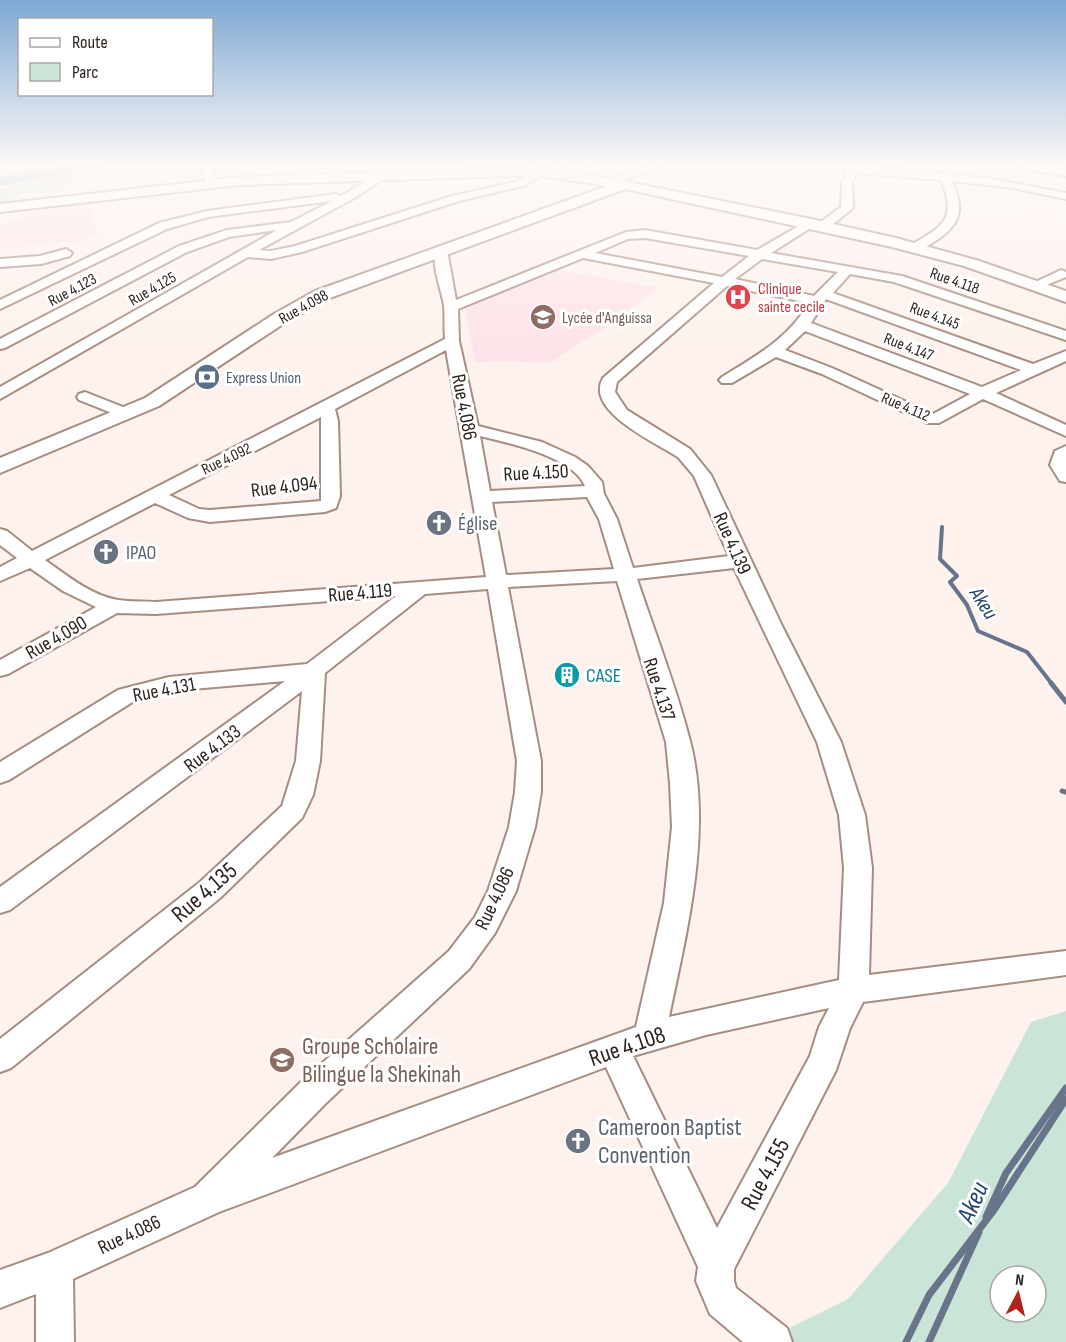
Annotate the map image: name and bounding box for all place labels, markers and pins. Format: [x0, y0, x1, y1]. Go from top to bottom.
place label: Clinique sainte cecile [758, 280, 825, 317]
hospital icon: Clinique sainte cecile [723, 282, 753, 312]
school or university icon: Lycée d'Anguissa [528, 302, 558, 332]
place label: Lycée d'Anguissa [562, 309, 652, 328]
bank icon: Express Union [192, 362, 222, 392]
place label: Express Union [226, 369, 301, 388]
church icon: Église [424, 508, 454, 538]
place label: Église [458, 512, 497, 536]
church icon: IPAO [91, 537, 121, 567]
place label: IPAO [126, 541, 156, 565]
building icon: CASE [552, 660, 582, 690]
place label: CASE [586, 664, 621, 688]
place label: Groupe Scholaire Bilingue la Shekinah [302, 1032, 461, 1089]
school or university icon: Groupe Scholaire Bilingue la Shekinah [267, 1045, 297, 1075]
place label: Cameroon Baptist Convention [598, 1113, 742, 1170]
church icon: Cameroon Baptist Convention [563, 1126, 593, 1156]

